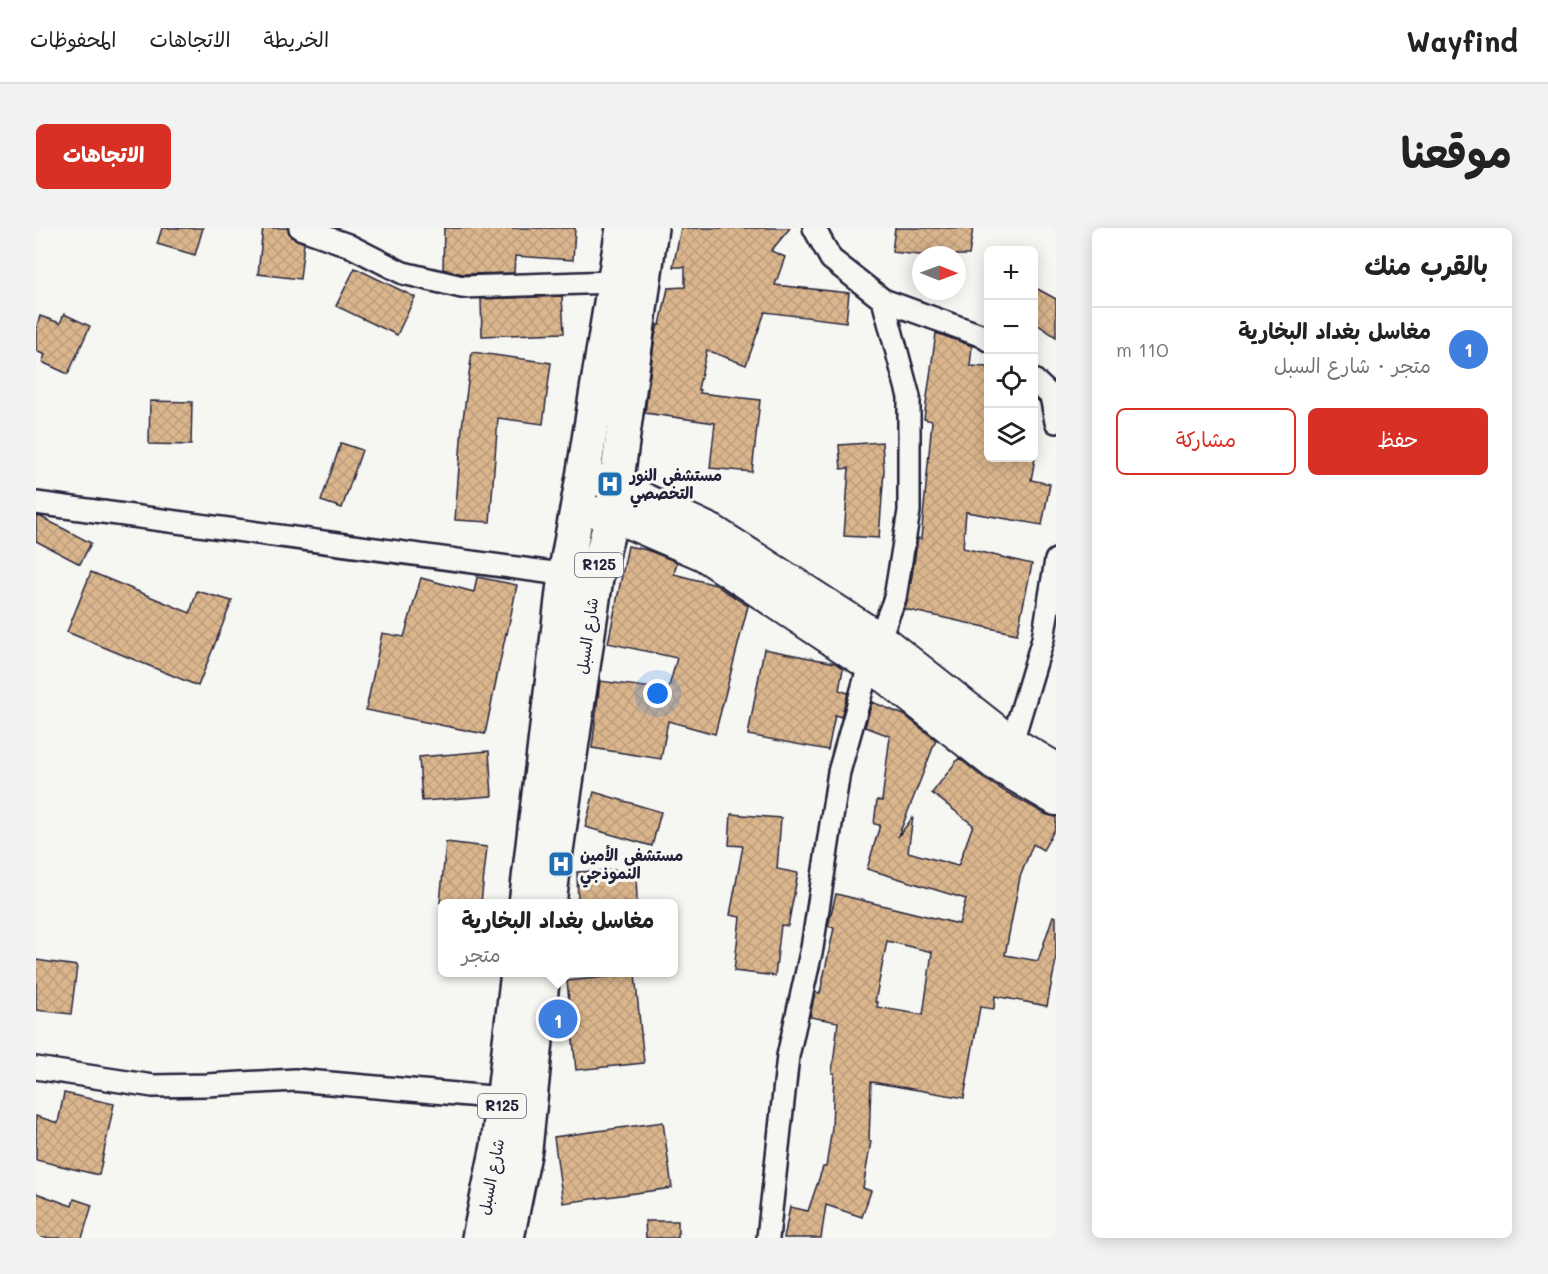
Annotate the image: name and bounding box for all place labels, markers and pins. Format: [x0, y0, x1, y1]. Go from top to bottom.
place label: مستشفى النور التخصصي [628, 464, 722, 508]
hospital icon: مستشفى النور التخصصي [595, 469, 625, 499]
place label: مستشفى الأمين النموذجي [580, 844, 683, 888]
hospital icon: مستشفى الأمين النموذجي [546, 849, 576, 879]
pin: 1 [538, 996, 578, 1042]

